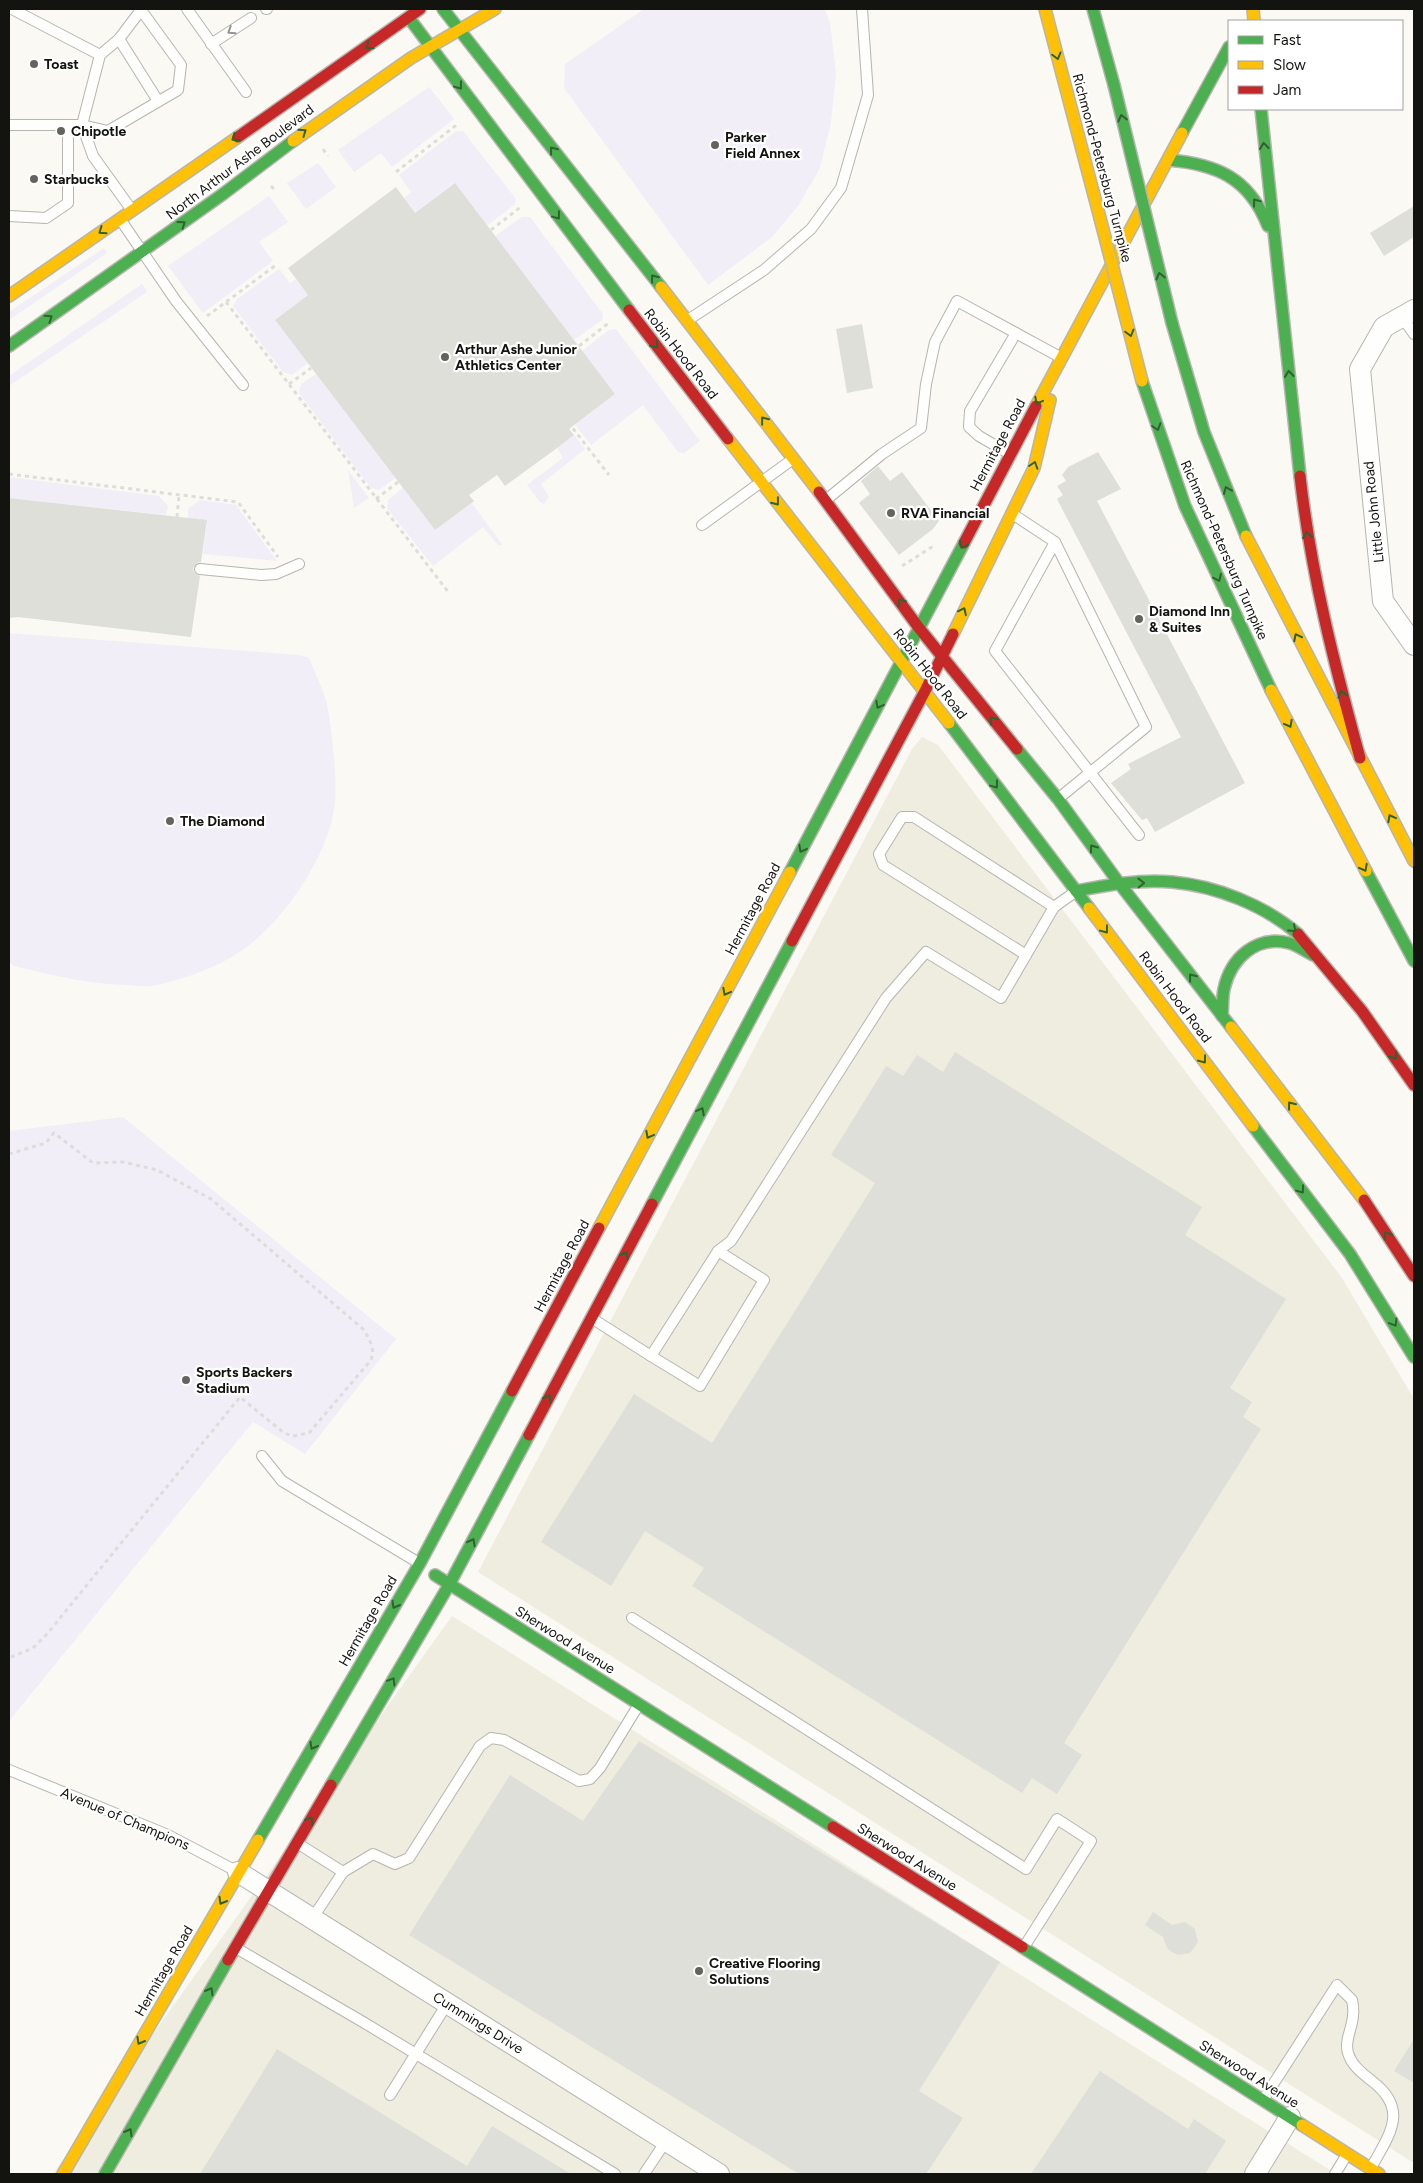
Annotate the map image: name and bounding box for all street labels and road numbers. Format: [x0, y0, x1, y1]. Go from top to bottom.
street label: Richmond-Petersburg Turnpike [1069, 72, 1135, 265]
street label: North Arthur Ashe Boulevard [163, 101, 317, 223]
street label: Robin Hood Road [640, 305, 722, 403]
street label: Hermitage Road [967, 396, 1029, 494]
street label: Richmond-Petersburg Turnpike [1177, 458, 1272, 643]
street label: Little John Road [1360, 460, 1388, 564]
street label: Robin Hood Road [889, 625, 971, 723]
street label: Hermitage Road [722, 860, 784, 958]
street label: Robin Hood Road [1135, 948, 1215, 1046]
street label: Hermitage Road [531, 1217, 593, 1315]
street label: Hermitage Road [335, 1573, 401, 1669]
street label: Sherwood Avenue [512, 1602, 619, 1678]
street label: Avenue of Champions [58, 1784, 192, 1854]
street label: Sherwood Avenue [854, 1819, 961, 1895]
street label: Hermitage Road [131, 1923, 197, 2019]
street label: Cummings Drive [430, 1988, 527, 2058]
street label: Sherwood Avenue [1196, 2036, 1303, 2112]

